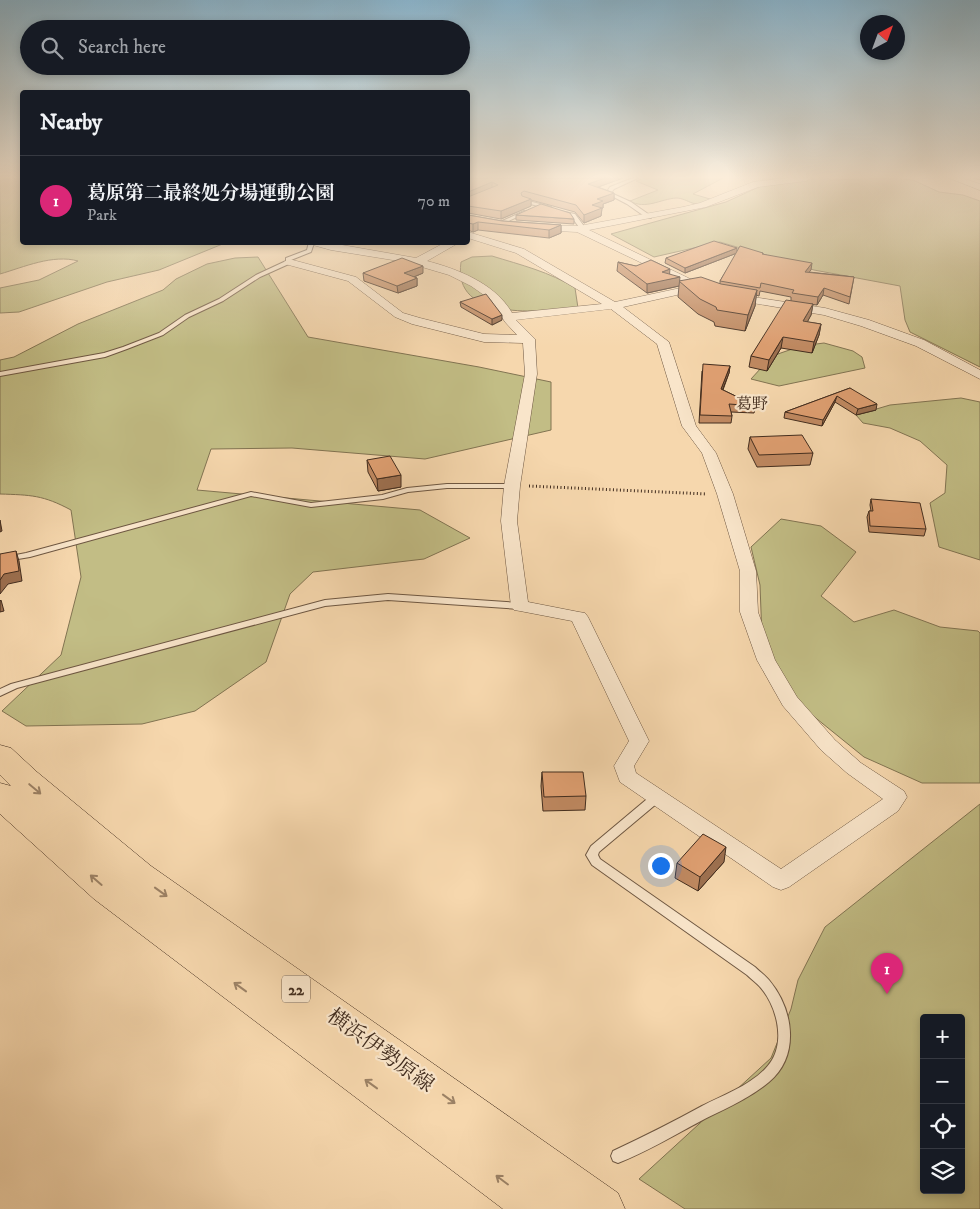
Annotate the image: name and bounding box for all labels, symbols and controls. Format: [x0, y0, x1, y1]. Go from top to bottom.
north arrow [860, 15, 905, 60]
search box [20, 20, 470, 75]
icon: search [38, 34, 66, 62]
text: Search here [78, 36, 166, 59]
text: Nearby [40, 110, 102, 136]
text: 葛原第二最終処分場運動公園 [87, 182, 334, 205]
text: 1 [53, 191, 59, 211]
text: 70 m [418, 191, 450, 211]
text: Park [87, 205, 117, 225]
district label: 葛野 [736, 394, 768, 414]
one-way arrow [29, 784, 42, 795]
your location [648, 853, 674, 879]
one-way arrow [90, 874, 103, 885]
one-way arrow [154, 887, 168, 897]
pin: 1 [871, 953, 903, 994]
road number: 22 [282, 976, 310, 1002]
one-way arrow [234, 982, 248, 992]
street label: 横浜伊勢原線 [322, 1003, 439, 1098]
map controls [920, 1014, 965, 1194]
button: + [920, 1014, 965, 1059]
button: − [920, 1059, 965, 1104]
one-way arrow [365, 1078, 378, 1089]
one-way arrow [442, 1094, 456, 1104]
button: locate [920, 1104, 965, 1149]
button: layers [920, 1149, 965, 1194]
one-way arrow [495, 1175, 509, 1185]

